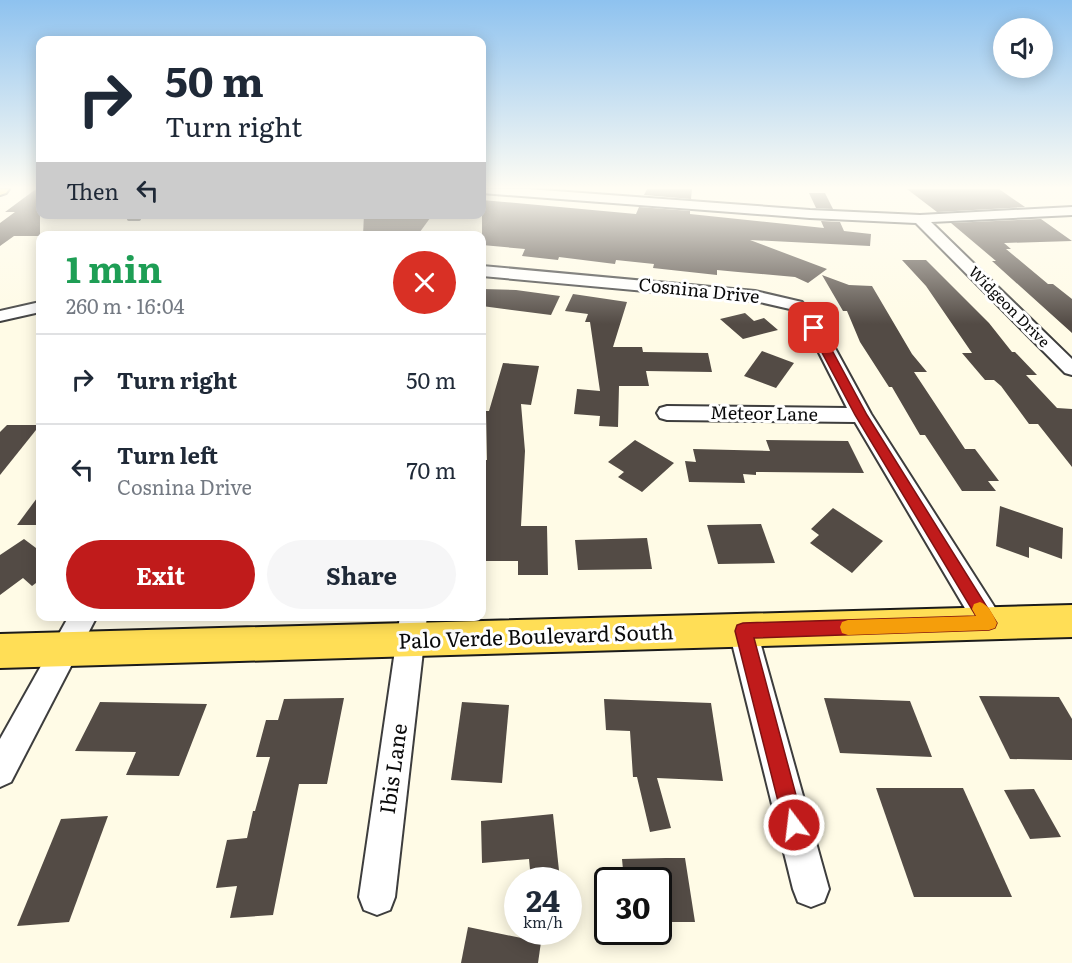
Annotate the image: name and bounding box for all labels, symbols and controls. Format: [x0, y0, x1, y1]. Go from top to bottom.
map controls [993, 18, 1053, 78]
button: sound [993, 18, 1053, 78]
text: 50 m [165, 48, 264, 110]
icon: right [66, 60, 144, 138]
text: Turn right [165, 105, 302, 145]
text: Then [66, 174, 119, 207]
icon: left [131, 174, 164, 207]
text: 1 min [66, 241, 162, 294]
button: close [393, 251, 456, 314]
street label: Widgeon Drive [964, 260, 1056, 352]
street label: Cosnina Drive [637, 270, 761, 309]
text: 260 m · 16:04 [66, 290, 185, 320]
pin [788, 302, 839, 353]
icon: arrive [797, 311, 830, 344]
icon: right [66, 363, 99, 396]
text: Turn right [117, 363, 237, 396]
text: 50 m [406, 363, 456, 396]
street label: Meteor Lane [710, 398, 818, 427]
text: Turn left [117, 438, 218, 471]
icon: left [66, 453, 99, 486]
text: 70 m [406, 453, 456, 486]
text: Cosnina Drive [117, 471, 252, 501]
button: Exit [66, 540, 255, 609]
button: Share [267, 540, 456, 609]
street label: Palo Verde Boulevard South [398, 614, 674, 655]
street label: Ibis Lane [370, 721, 413, 816]
position arrow [762, 793, 826, 857]
speed limit sign: 30 [594, 867, 672, 945]
text: 24 [526, 877, 560, 921]
text: km/h [523, 910, 563, 933]

